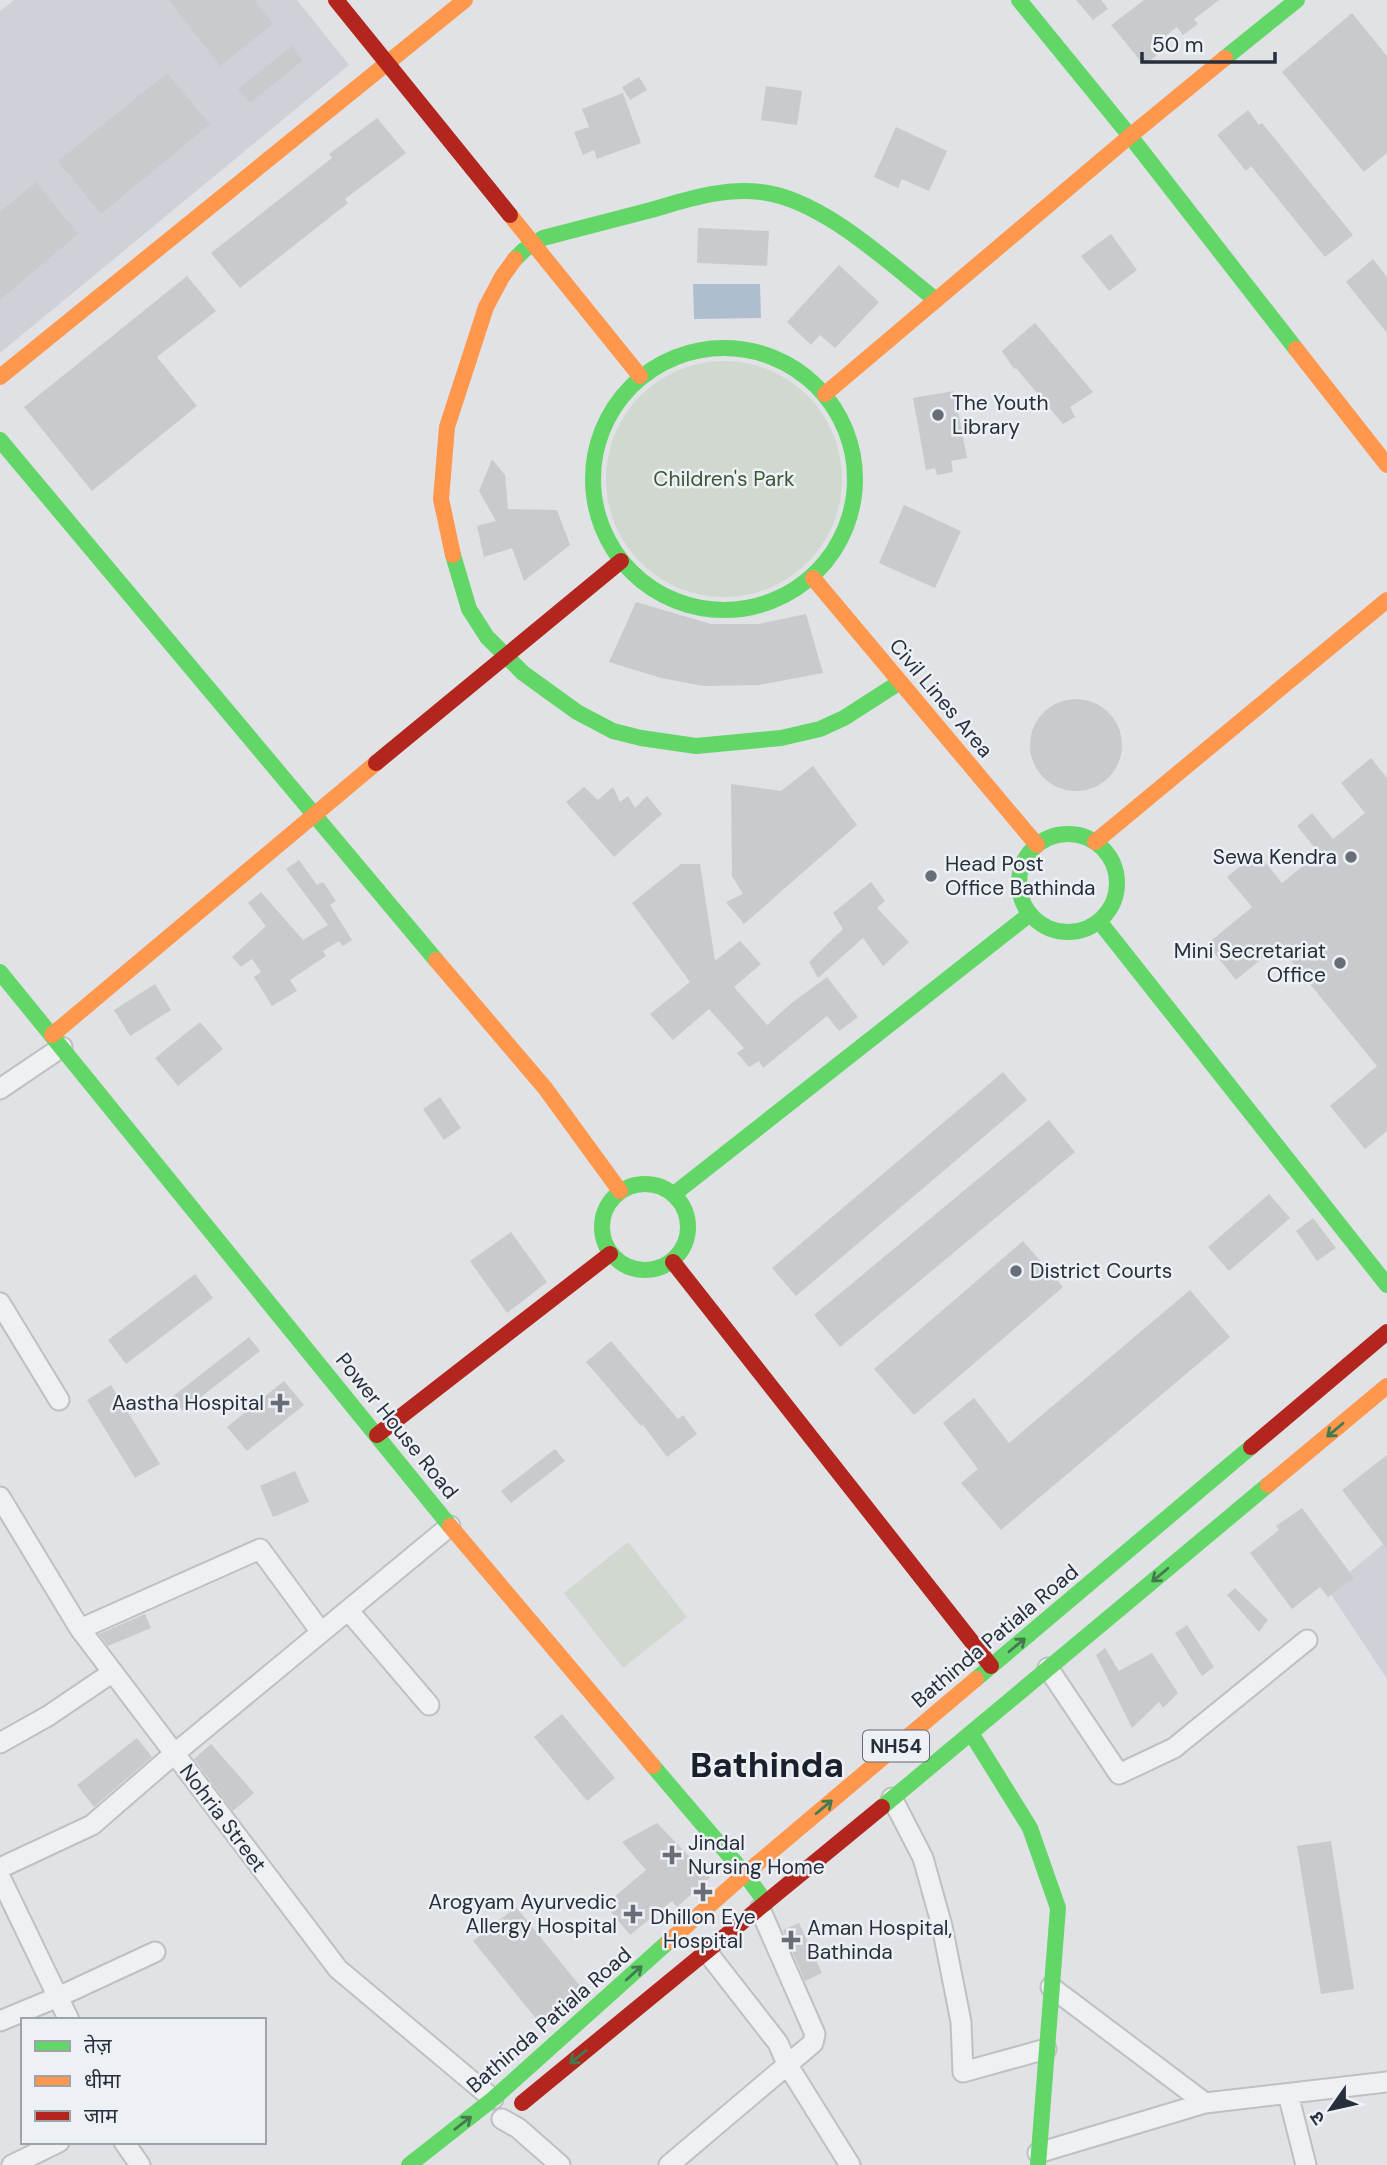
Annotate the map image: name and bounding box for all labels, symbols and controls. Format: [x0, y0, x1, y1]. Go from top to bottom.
scale bar [1142, 21, 1275, 65]
text: 50 m [1152, 31, 1203, 59]
place label: The Youth Library [952, 389, 1049, 441]
marker: The Youth Library [930, 407, 946, 423]
park label: Children's Park [653, 465, 795, 493]
street label: Civil Lines Area [883, 633, 999, 763]
place label: Sewa Kendra [1213, 843, 1337, 871]
marker: Sewa Kendra [1343, 849, 1359, 865]
place label: Head Post Office Bathinda [945, 850, 1096, 902]
marker: Head Post Office Bathinda [923, 868, 939, 884]
place label: Mini Secretariat Office [1174, 937, 1326, 989]
marker: Mini Secretariat Office [1332, 955, 1348, 971]
place label: District Courts [1030, 1257, 1172, 1285]
marker: District Courts [1008, 1263, 1024, 1279]
street label: Power House Road [329, 1347, 465, 1505]
place label: Aastha Hospital [112, 1389, 264, 1417]
marker: Aastha Hospital [270, 1393, 290, 1413]
one-way arrow [1326, 1422, 1344, 1437]
street label: Bathinda Patiala Road [906, 1558, 1084, 1714]
one-way arrow [1151, 1567, 1169, 1583]
one-way arrow [1007, 1637, 1025, 1653]
road number: NH54 [863, 1730, 929, 1762]
district label: Bathinda [690, 1742, 844, 1788]
street label: Nohria Street [173, 1758, 273, 1878]
one-way arrow [815, 1800, 833, 1816]
place label: Jindal Nursing Home [688, 1829, 825, 1881]
marker: Jindal Nursing Home [662, 1845, 682, 1865]
marker: Dhillon Eye Hospital [693, 1882, 713, 1902]
place label: Arogyam Ayurvedic Allergy Hospital [428, 1888, 617, 1940]
place label: Dhillon Eye Hospital [650, 1903, 756, 1955]
marker: Arogyam Ayurvedic Allergy Hospital [623, 1904, 643, 1924]
place label: Aman Hospital, Bathinda [807, 1914, 953, 1966]
marker: Aman Hospital, Bathinda [781, 1930, 801, 1950]
street label: Bathinda Patiala Road [461, 1941, 637, 2099]
one-way arrow [625, 1965, 643, 1981]
legend [21, 2018, 266, 2144]
text: तेज़ [84, 2032, 112, 2060]
one-way arrow [570, 2049, 588, 2065]
text: धीमा [84, 2067, 121, 2095]
north arrow [1296, 2074, 1366, 2144]
text: जाम [84, 2102, 118, 2130]
text: उ [1303, 2106, 1331, 2130]
one-way arrow [453, 2115, 472, 2130]

